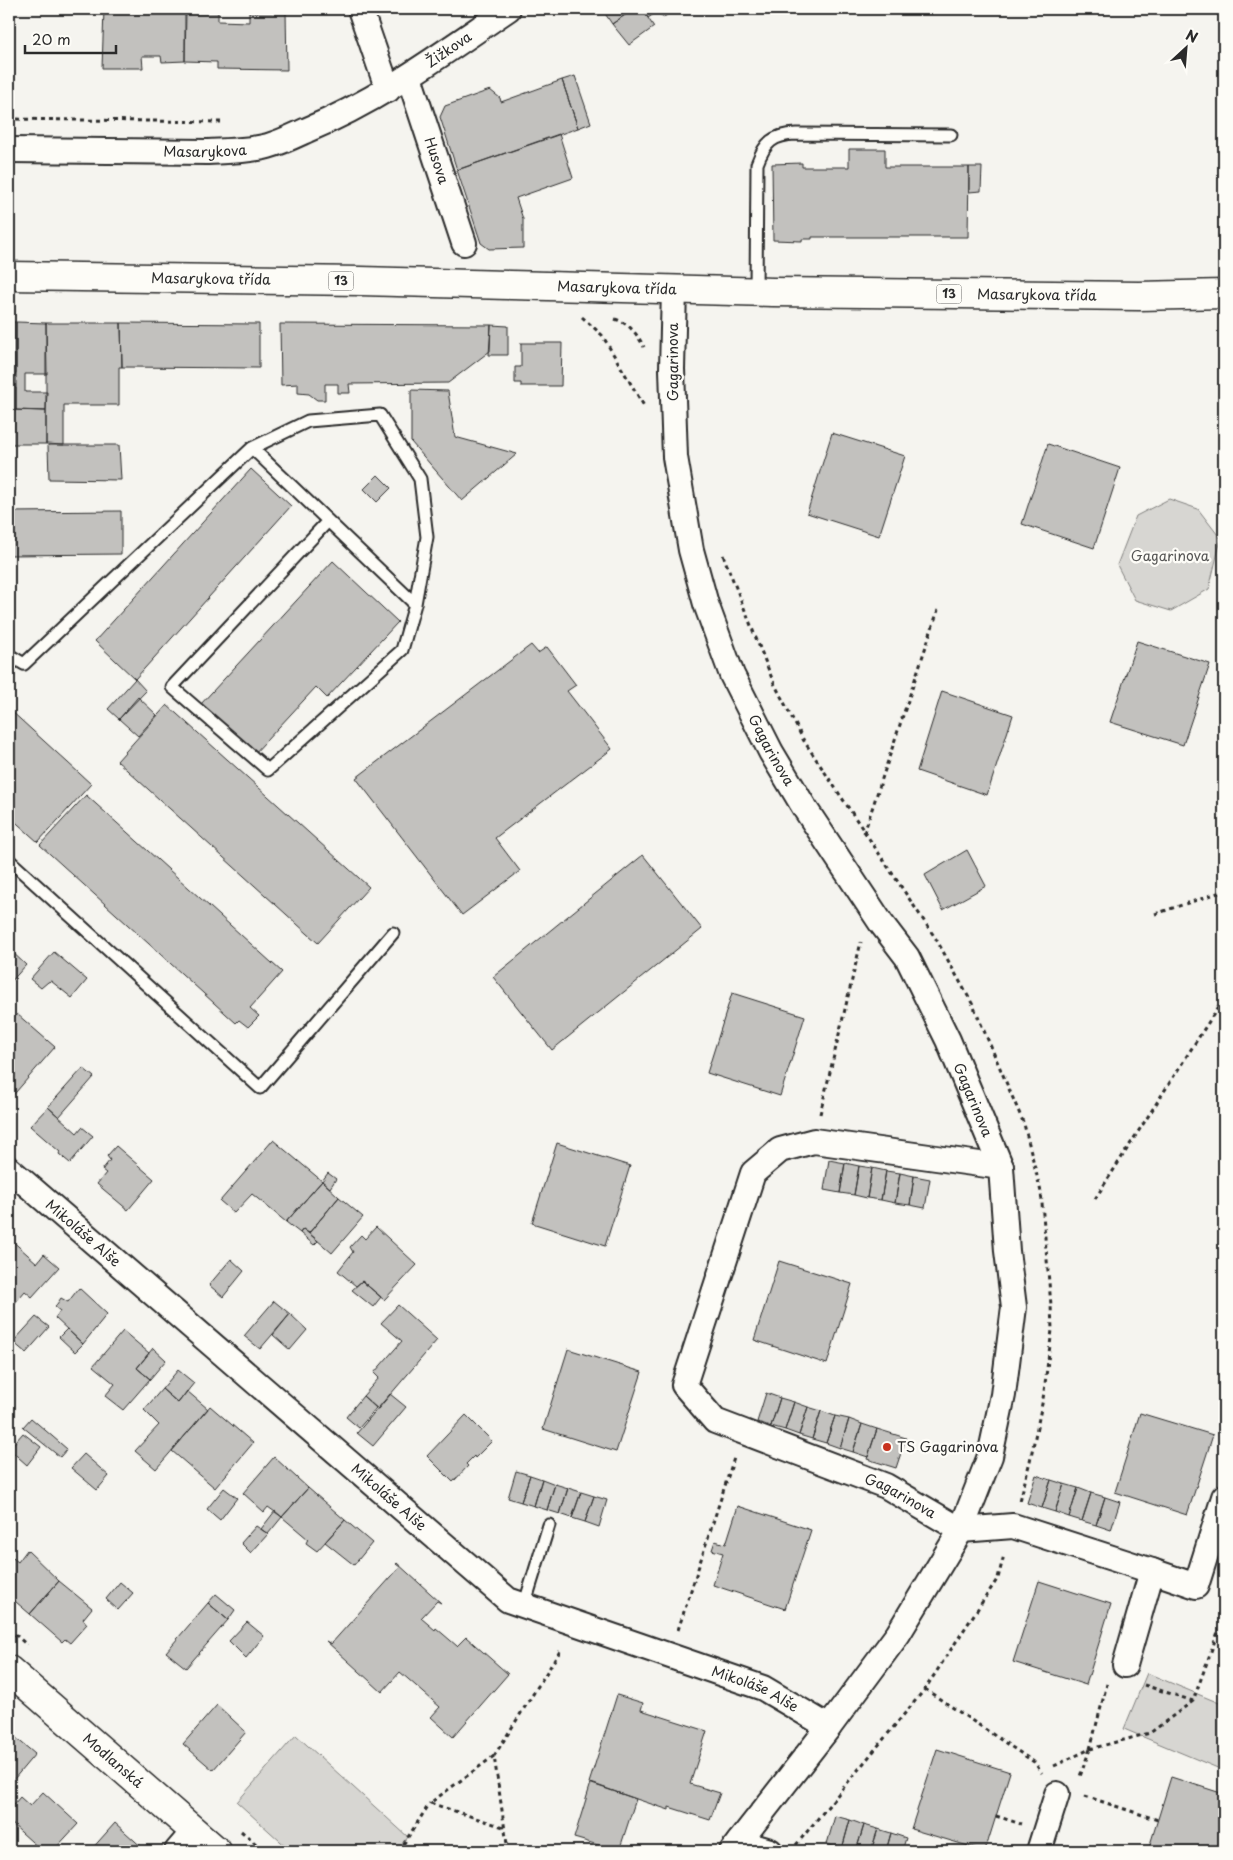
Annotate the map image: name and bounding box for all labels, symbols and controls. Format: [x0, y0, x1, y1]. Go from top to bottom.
scale bar [25, 22, 116, 54]
north arrow [1160, 22, 1210, 72]
text: N [1182, 24, 1202, 48]
street label: Žižkova [421, 26, 476, 72]
text: 20 m [32, 27, 71, 50]
street label: Husova [420, 134, 455, 187]
street label: Masarykova [163, 139, 248, 162]
street label: Masarykova třída [151, 267, 271, 290]
road number: 13 [328, 272, 354, 290]
street label: Masarykova třída [557, 275, 677, 299]
street label: Masarykova třída [977, 283, 1097, 306]
road number: 13 [936, 284, 962, 304]
street label: Gagarinova [662, 322, 683, 401]
park label: Gagarinova [1131, 545, 1210, 566]
street label: Gagarinova [744, 711, 800, 790]
street label: Gagarinova [949, 1059, 998, 1140]
street label: Mikoláše Alše [41, 1194, 126, 1271]
place label: TS Gagarinova [897, 1436, 999, 1457]
marker: TS Gagarinova [881, 1441, 893, 1453]
street label: Mikoláše Alše [347, 1458, 432, 1536]
street label: Gagarinova [862, 1468, 941, 1523]
street label: Mikoláše Alše [709, 1660, 803, 1717]
street label: Modlanská [79, 1728, 149, 1793]

